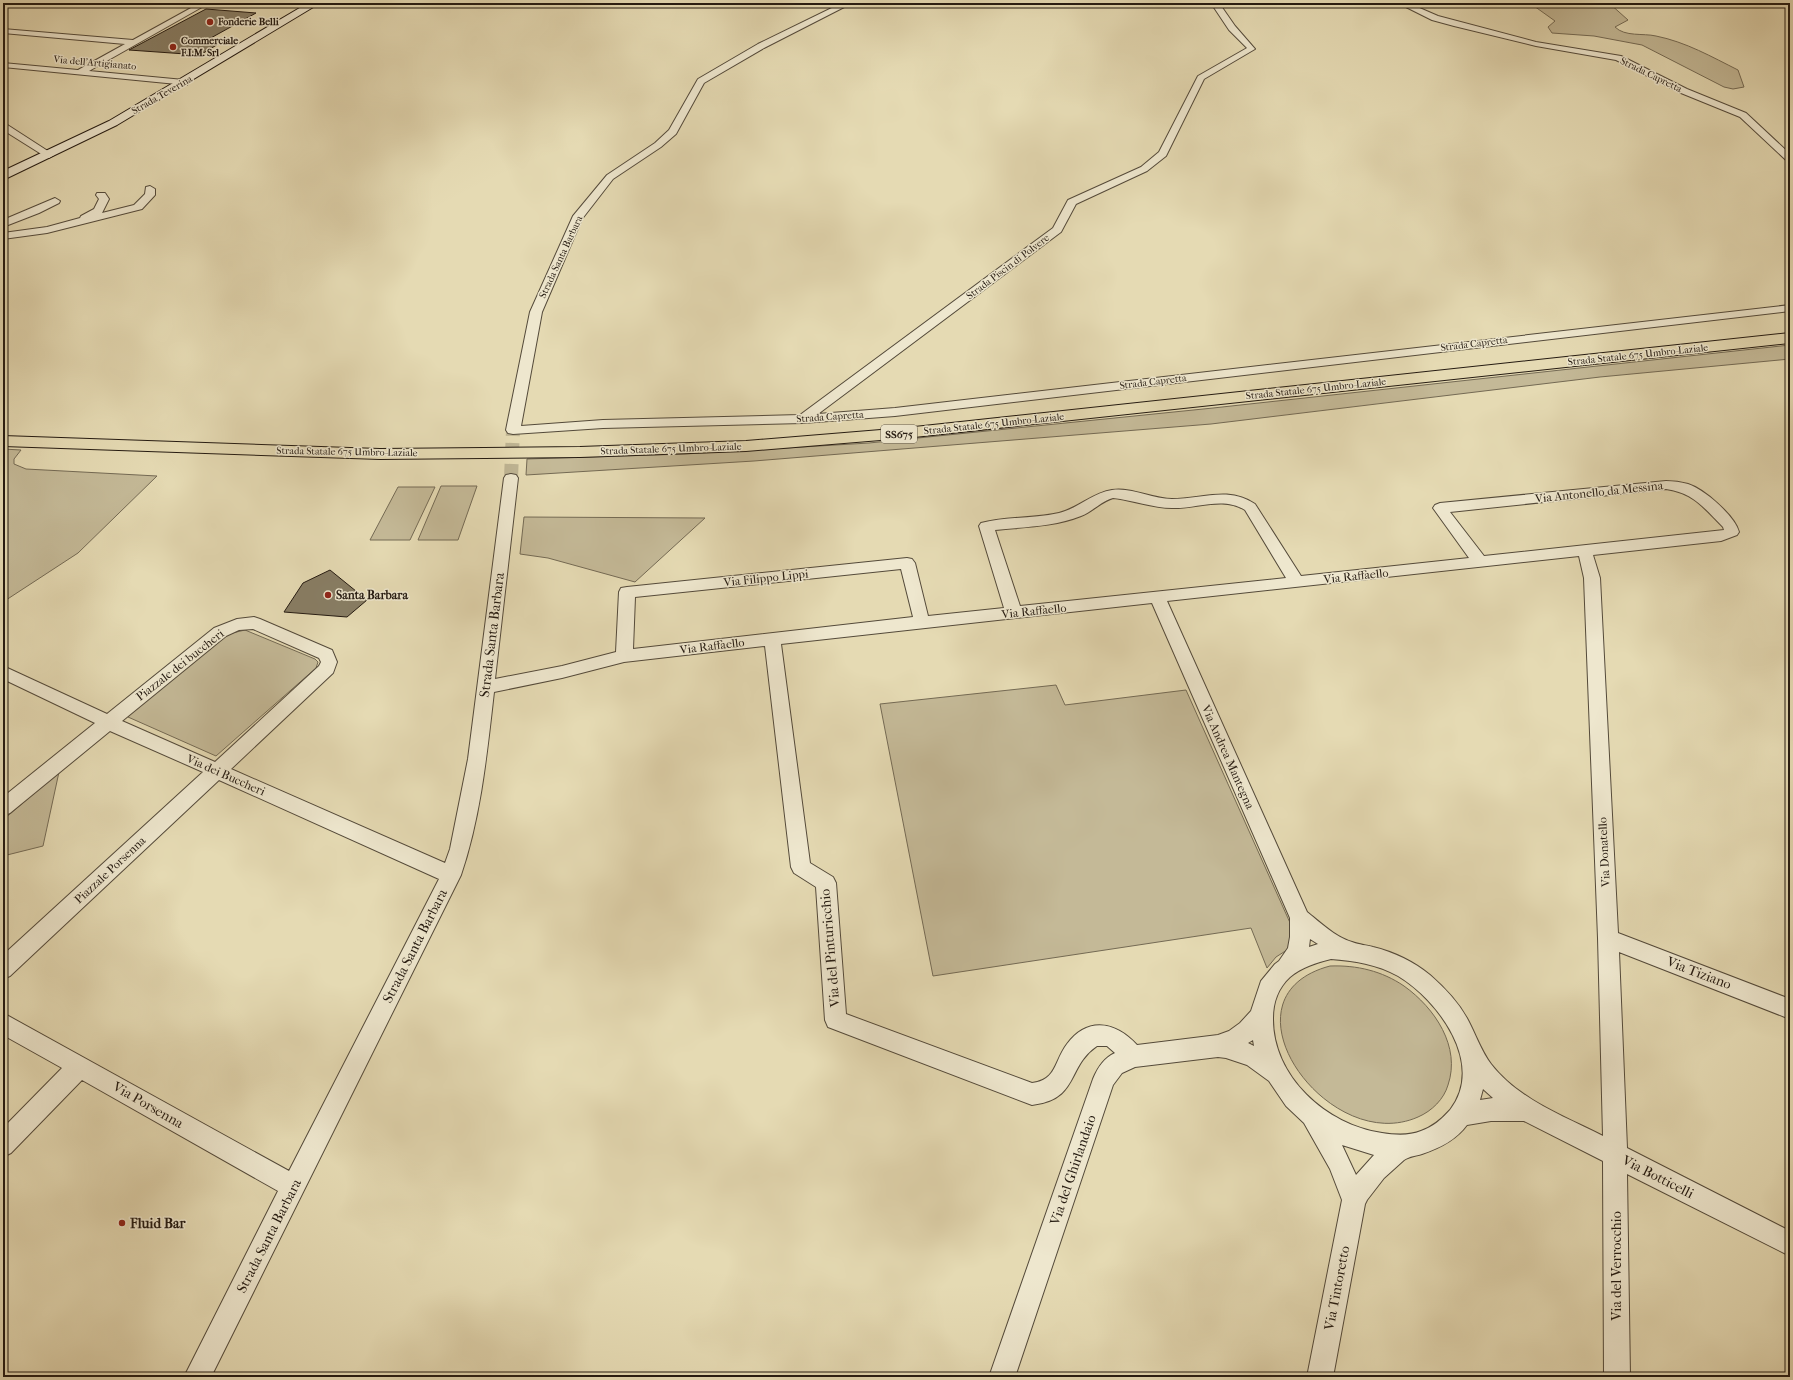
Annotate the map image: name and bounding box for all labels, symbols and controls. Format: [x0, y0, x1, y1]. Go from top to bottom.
place label: Fonderie Belli [217, 16, 280, 28]
marker: Fonderie Belli [205, 17, 215, 27]
place label: Commerciale F.I.M. Srl [180, 35, 238, 59]
marker: Commerciale F.I.M. Srl [168, 42, 178, 52]
street label: Via dell'Artigianato [52, 53, 137, 73]
street label: Strada Capretta [1618, 55, 1684, 95]
street label: Strada Teverina [130, 73, 195, 117]
street label: Strada Santa Barbara [537, 213, 586, 300]
street label: Strada Piscin di Polvere [964, 232, 1052, 302]
street label: Strada Capretta [1440, 334, 1509, 354]
street label: Strada Statale 675 Umbro-Laziale [1567, 342, 1709, 368]
street label: Strada Capretta [1119, 372, 1188, 392]
street label: Strada Statale 675 Umbro-Laziale [1245, 376, 1387, 402]
street label: Strada Capretta [796, 409, 864, 425]
street label: Strada Statale 675 Umbro-Laziale [923, 411, 1065, 437]
road number: SS675 [881, 425, 917, 443]
street label: Strada Statale 675 Umbro-Laziale [600, 441, 742, 457]
street label: Strada Statale 675 Umbro-Laziale [276, 445, 418, 459]
street label: Via Antonello da Messina [1533, 478, 1664, 506]
street label: Via Raffaello [1322, 566, 1389, 586]
street label: Via Filippo Lippi [722, 567, 810, 590]
street label: Strada Santa Barbara [476, 571, 508, 698]
place label: Santa Barbara [336, 588, 408, 602]
marker: Santa Barbara [323, 590, 333, 600]
street label: Via Raffaello [1000, 601, 1067, 621]
street label: Piazzale dei buccheri [133, 626, 227, 704]
street label: Via Raffaello [678, 635, 745, 657]
street label: Via Andrea Mantegna [1198, 702, 1257, 812]
street label: Via dei Buccheri [184, 751, 268, 799]
street label: Via Donatello [1595, 817, 1613, 888]
street label: Piazzale Porsenna [72, 833, 149, 907]
street label: Strada Santa Barbara [379, 886, 451, 1006]
street label: Via del Pinturicchio [816, 888, 844, 1009]
street label: Via Tiziano [1663, 953, 1734, 993]
street label: Via Porsenna [109, 1077, 187, 1132]
street label: Via del Ghirlandaio [1046, 1113, 1100, 1228]
street label: Via Botticelli [1619, 1151, 1697, 1202]
street label: Strada Santa Barbara [233, 1176, 305, 1296]
street label: Via del Verrocchio [1608, 1211, 1625, 1322]
place label: Fluid Bar [129, 1215, 187, 1232]
marker: Fluid Bar [117, 1218, 127, 1228]
street label: Via Tintoretto [1320, 1244, 1354, 1333]

